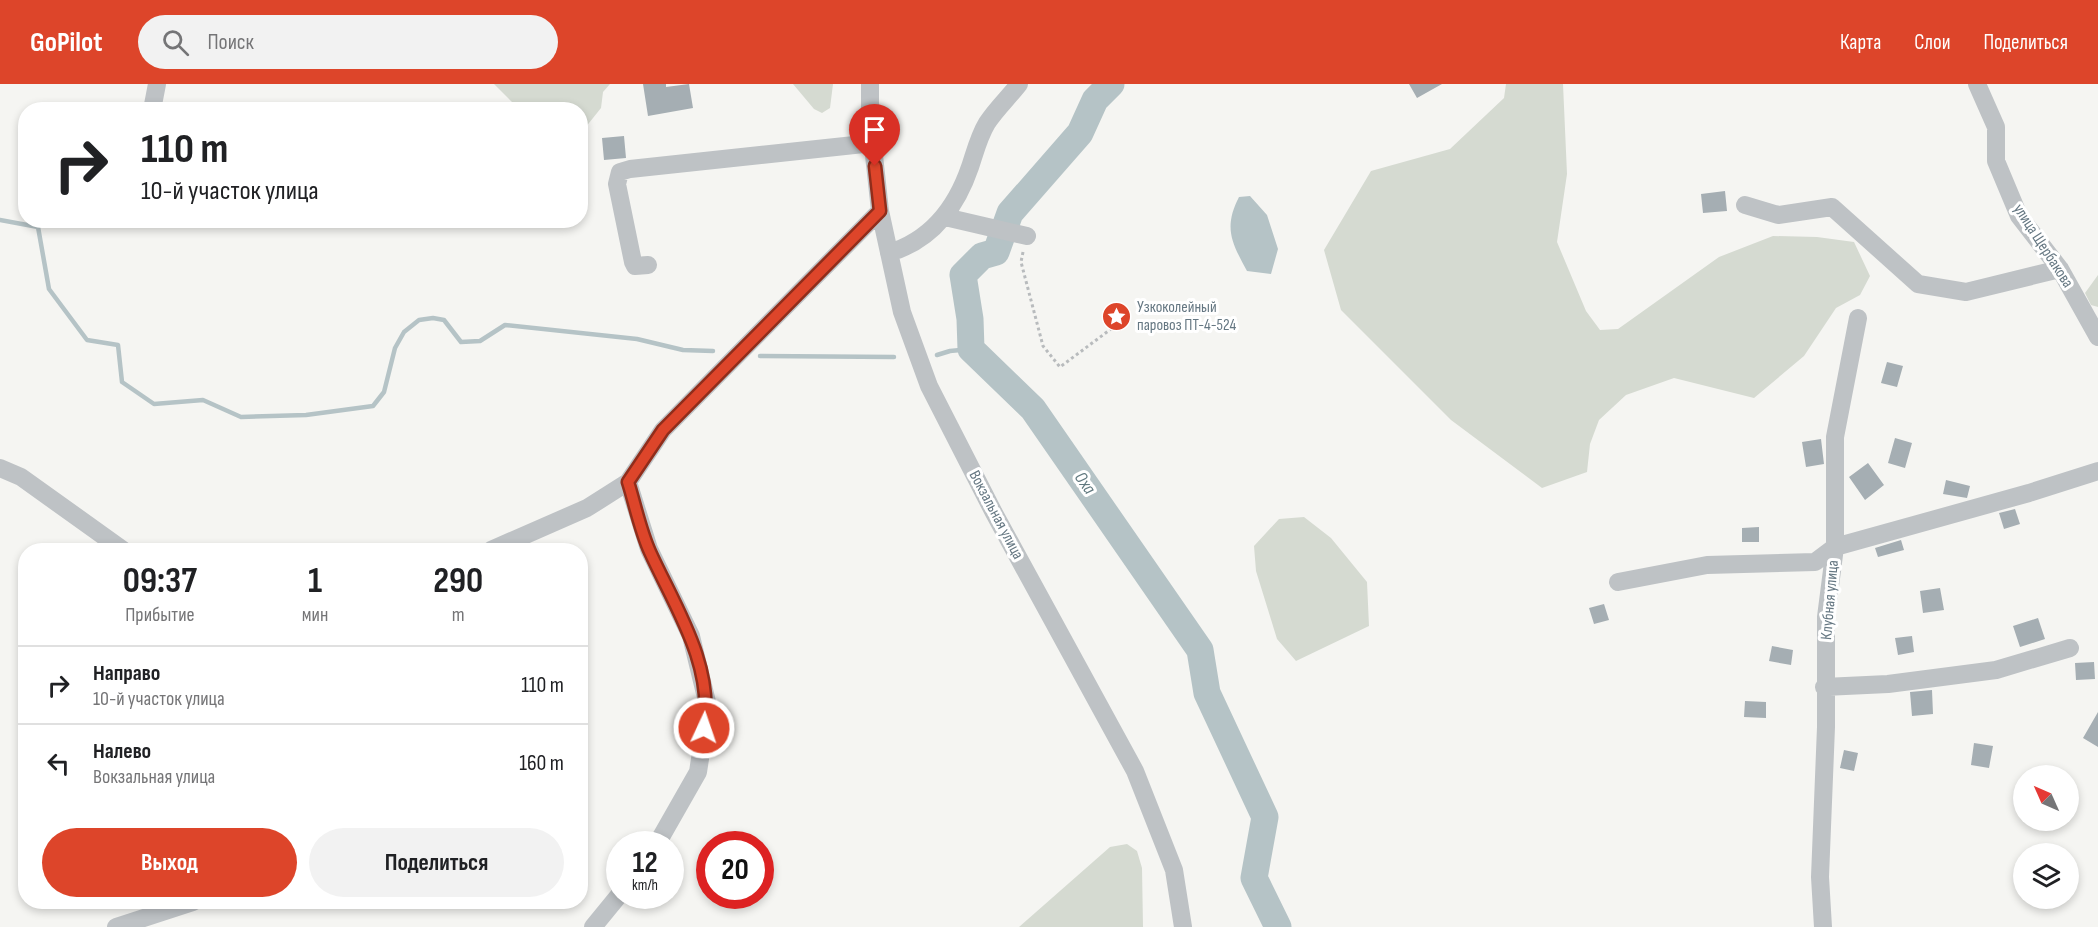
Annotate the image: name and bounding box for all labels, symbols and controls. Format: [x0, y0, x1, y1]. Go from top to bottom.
search box [138, 15, 558, 69]
text: GoPilot [30, 26, 102, 59]
icon: search [159, 26, 192, 59]
text: Поиск [207, 29, 254, 56]
text: Карта [1840, 30, 1881, 55]
text: Слои [1914, 30, 1950, 55]
text: Поделиться [1983, 30, 2068, 55]
pin [849, 104, 900, 166]
icon: arrive [858, 113, 891, 146]
text: 110 m [141, 124, 228, 175]
icon: right [42, 126, 120, 204]
text: 10-й участок улица [141, 175, 319, 207]
street label: улица Щербакова [2009, 201, 2077, 291]
place label: Узкоколейный паровоз ПТ-4-524 [1137, 298, 1237, 335]
place icon: Узкоколейный паровоз ПТ-4-524 [1100, 300, 1132, 332]
street label: Вокзальная улица [965, 467, 1027, 563]
water label: Оха [1070, 468, 1100, 499]
street label: Клубная улица [1817, 559, 1843, 641]
text: 09:37 [123, 560, 197, 603]
text: 1 [308, 560, 322, 603]
text: 290 [433, 560, 483, 603]
text: Прибытие [125, 603, 195, 627]
text: мин [302, 603, 328, 627]
text: m [452, 603, 465, 627]
text: Направо [93, 660, 160, 687]
icon: right [42, 669, 75, 702]
text: 110 m [521, 672, 564, 699]
text: 10-й участок улица [93, 687, 225, 711]
position arrow [672, 696, 736, 760]
text: Налево [93, 738, 151, 765]
icon: left [42, 747, 75, 780]
text: 160 m [519, 750, 564, 777]
text: Вокзальная улица [93, 765, 215, 789]
north arrow [2013, 765, 2079, 831]
map controls [2013, 765, 2079, 909]
button: Выход [42, 828, 297, 897]
button: Поделиться [309, 828, 564, 897]
speed limit sign: 20 [696, 831, 774, 909]
button: layers [2013, 843, 2079, 909]
text: 12 [632, 845, 658, 881]
text: km/h [632, 876, 658, 895]

